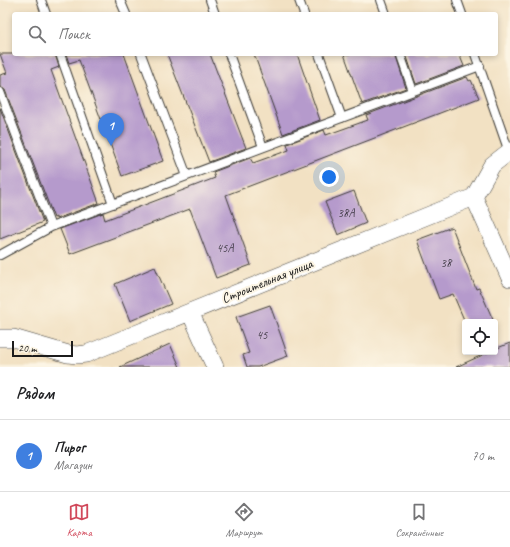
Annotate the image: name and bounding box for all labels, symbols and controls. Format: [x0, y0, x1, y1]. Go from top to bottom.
search box [12, 12, 498, 56]
icon: search [26, 23, 48, 45]
text: Поиск [58, 25, 90, 44]
pin: 1 [98, 113, 124, 146]
your location [319, 167, 339, 187]
house number: 38А [338, 205, 355, 221]
house number: 45А [217, 240, 234, 256]
street label: Строительная улица [219, 254, 316, 307]
house number: 38 [441, 255, 453, 271]
map controls [462, 319, 498, 355]
button: locate [462, 319, 498, 355]
house number: 45 [257, 327, 268, 343]
scale bar [12, 339, 73, 358]
text: 20 m [18, 341, 37, 355]
text: Рядом [16, 383, 54, 404]
text: Пирог [54, 438, 85, 457]
text: 1 [26, 448, 32, 464]
text: 70 m [472, 448, 494, 464]
text: Магазин [54, 457, 92, 473]
tab: Карта [67, 501, 92, 539]
tab: Маршрут [226, 501, 262, 539]
tab: Сохранённые [395, 501, 443, 539]

